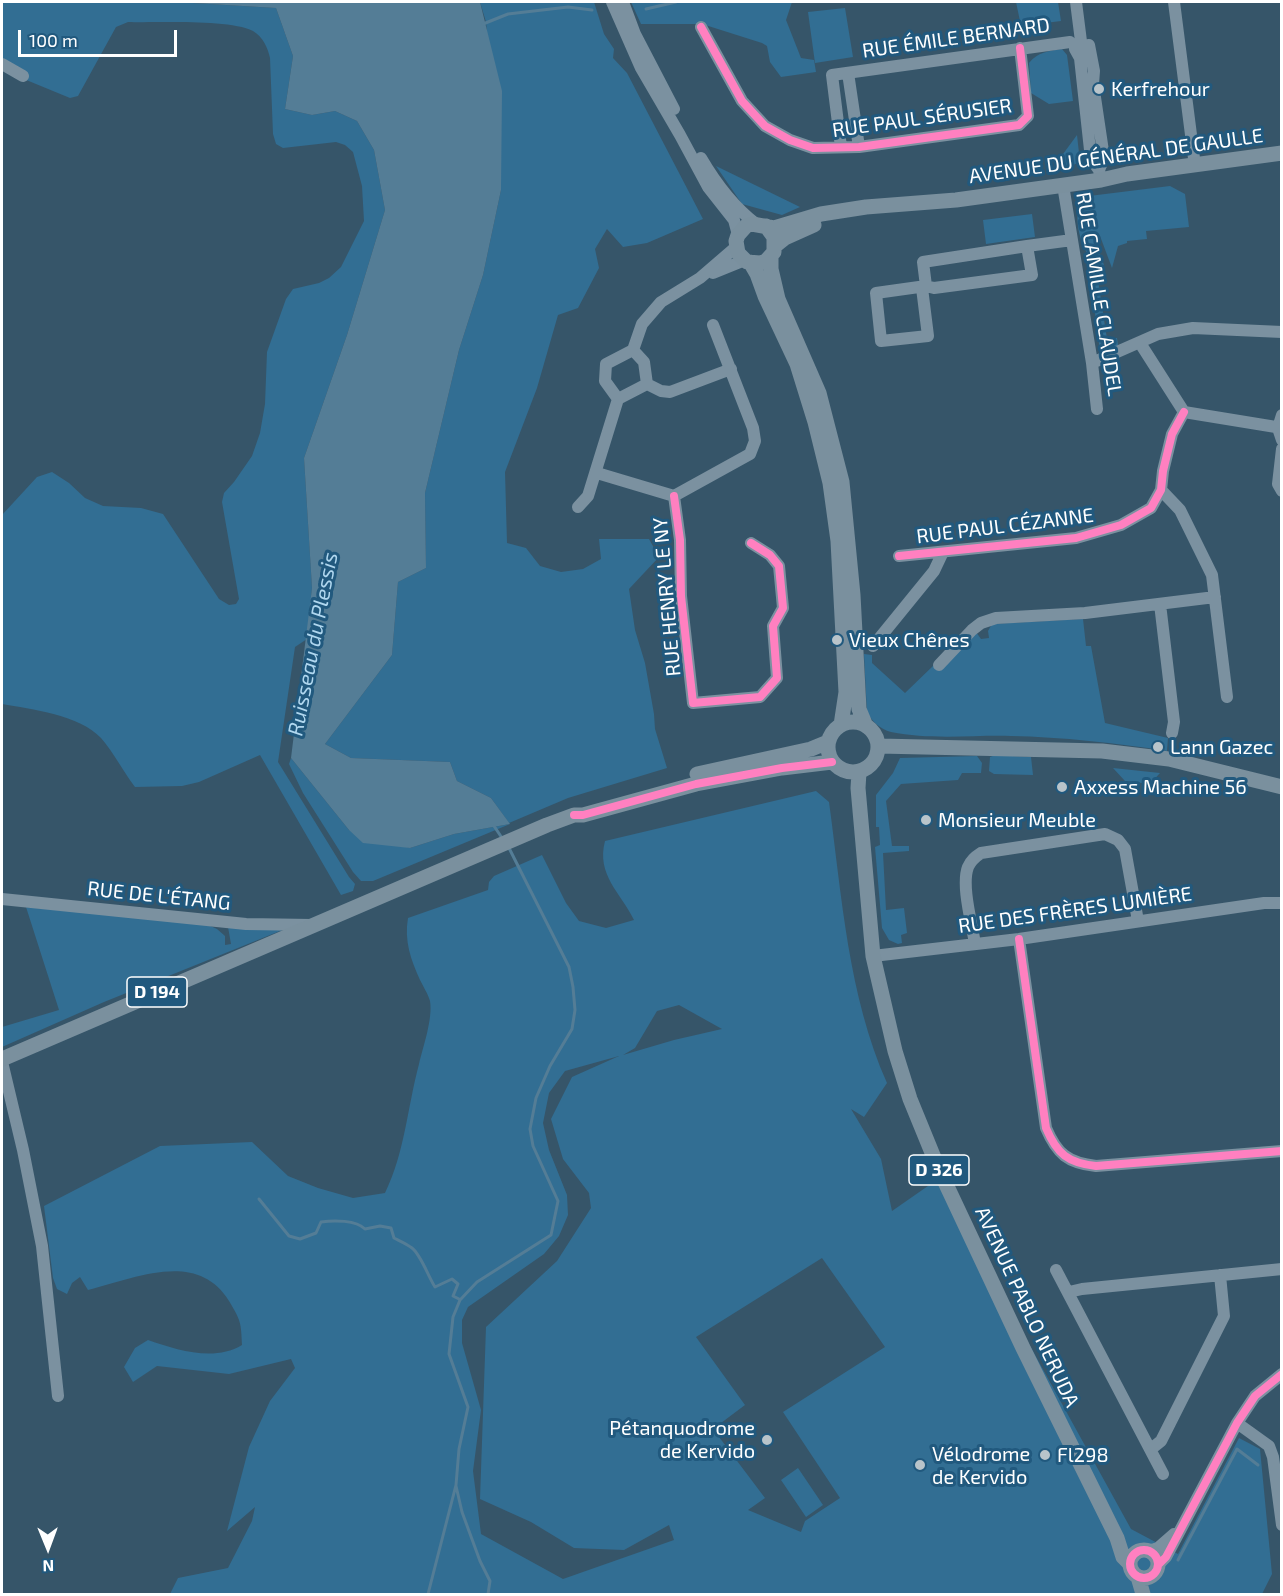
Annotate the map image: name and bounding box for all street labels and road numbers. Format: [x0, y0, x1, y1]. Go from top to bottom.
street label: RUE ÉMILE BERNARD [861, 13, 1051, 63]
street label: RUE PAUL SÉRUSIER [831, 94, 1013, 142]
street label: AVENUE DU GÉNÉRAL DE GAULLE [967, 123, 1265, 189]
street label: RUE CAMILLE CLAUDEL [1071, 190, 1127, 398]
street label: RUE PAUL CÉZANNE [915, 503, 1095, 549]
street label: RUE HENRY LE NY [648, 517, 686, 677]
street label: RUE DE L'ÉTANG [86, 877, 232, 915]
street label: RUE DES FRÈRES LUMIÈRE [957, 882, 1193, 938]
road number: D 194 [127, 977, 187, 1007]
road number: D 326 [909, 1155, 969, 1185]
street label: AVENUE PABLO NERUDA [970, 1203, 1084, 1411]

